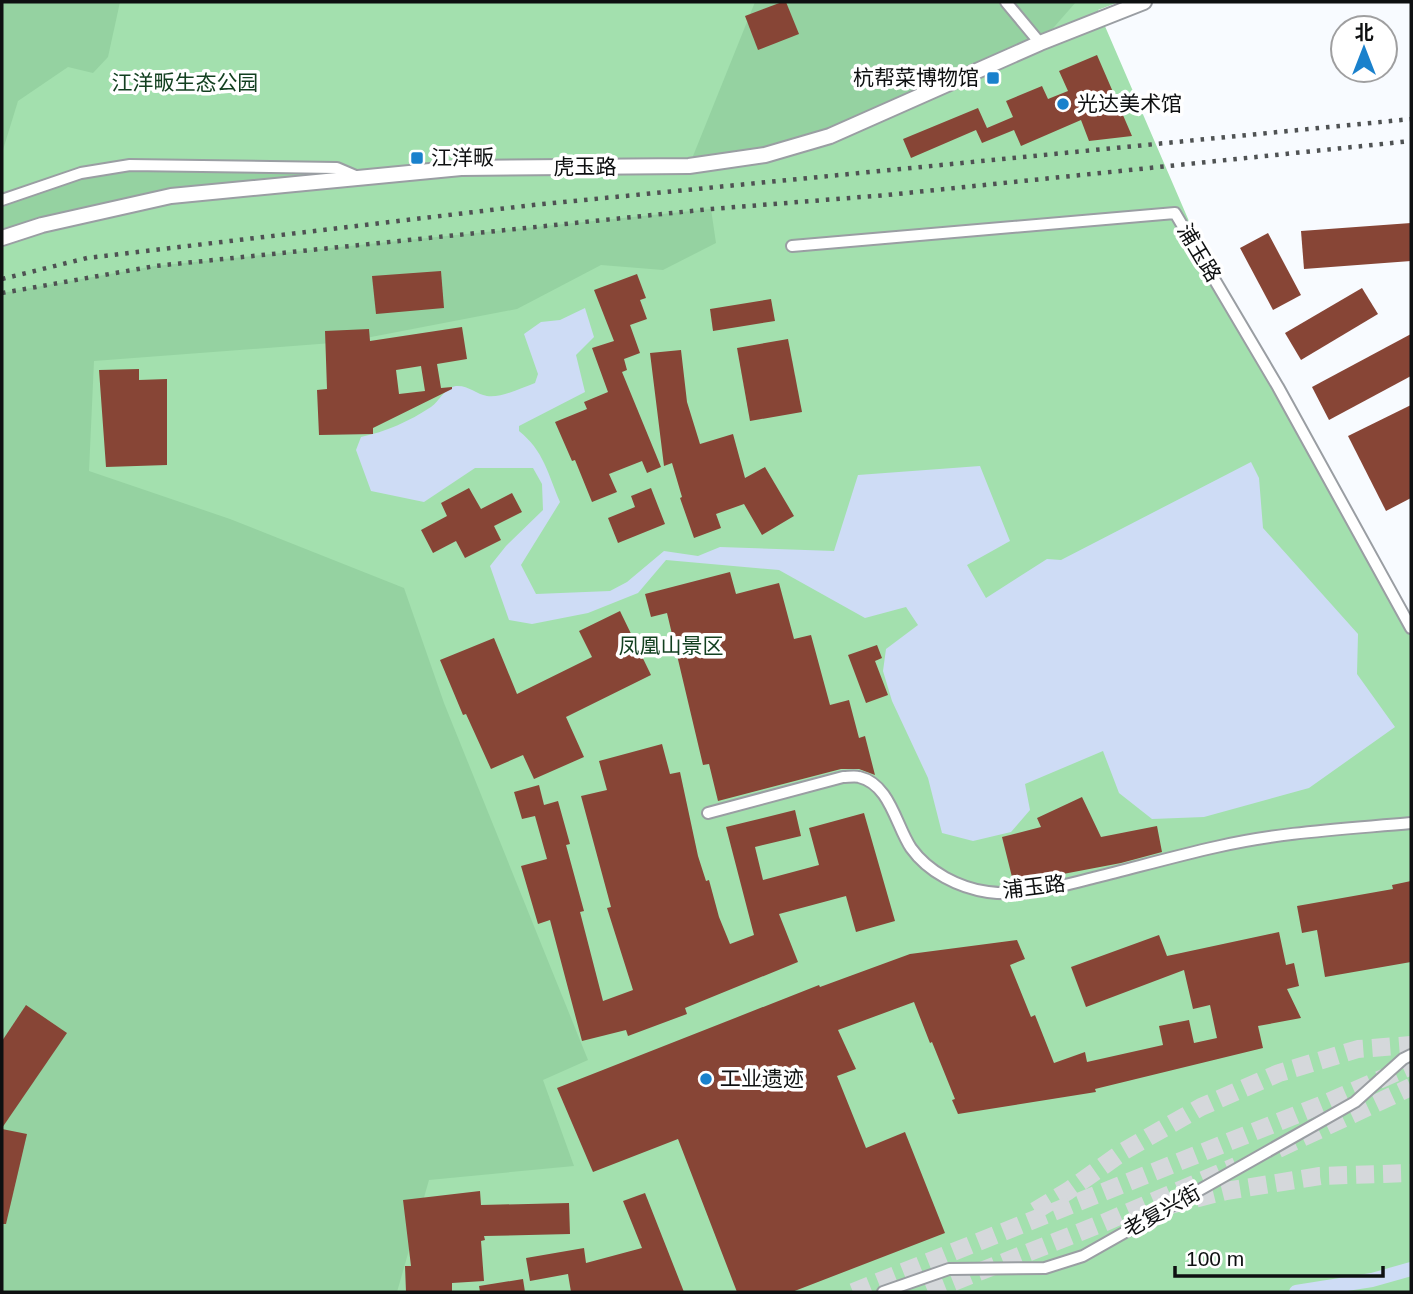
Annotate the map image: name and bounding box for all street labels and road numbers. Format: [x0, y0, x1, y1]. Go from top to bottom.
street label: 虎玉路 [554, 155, 617, 178]
street label: 浦玉路 [1173, 220, 1226, 286]
street label: 浦玉路 [1001, 871, 1067, 902]
street label: 老复兴街 [1119, 1180, 1204, 1241]

